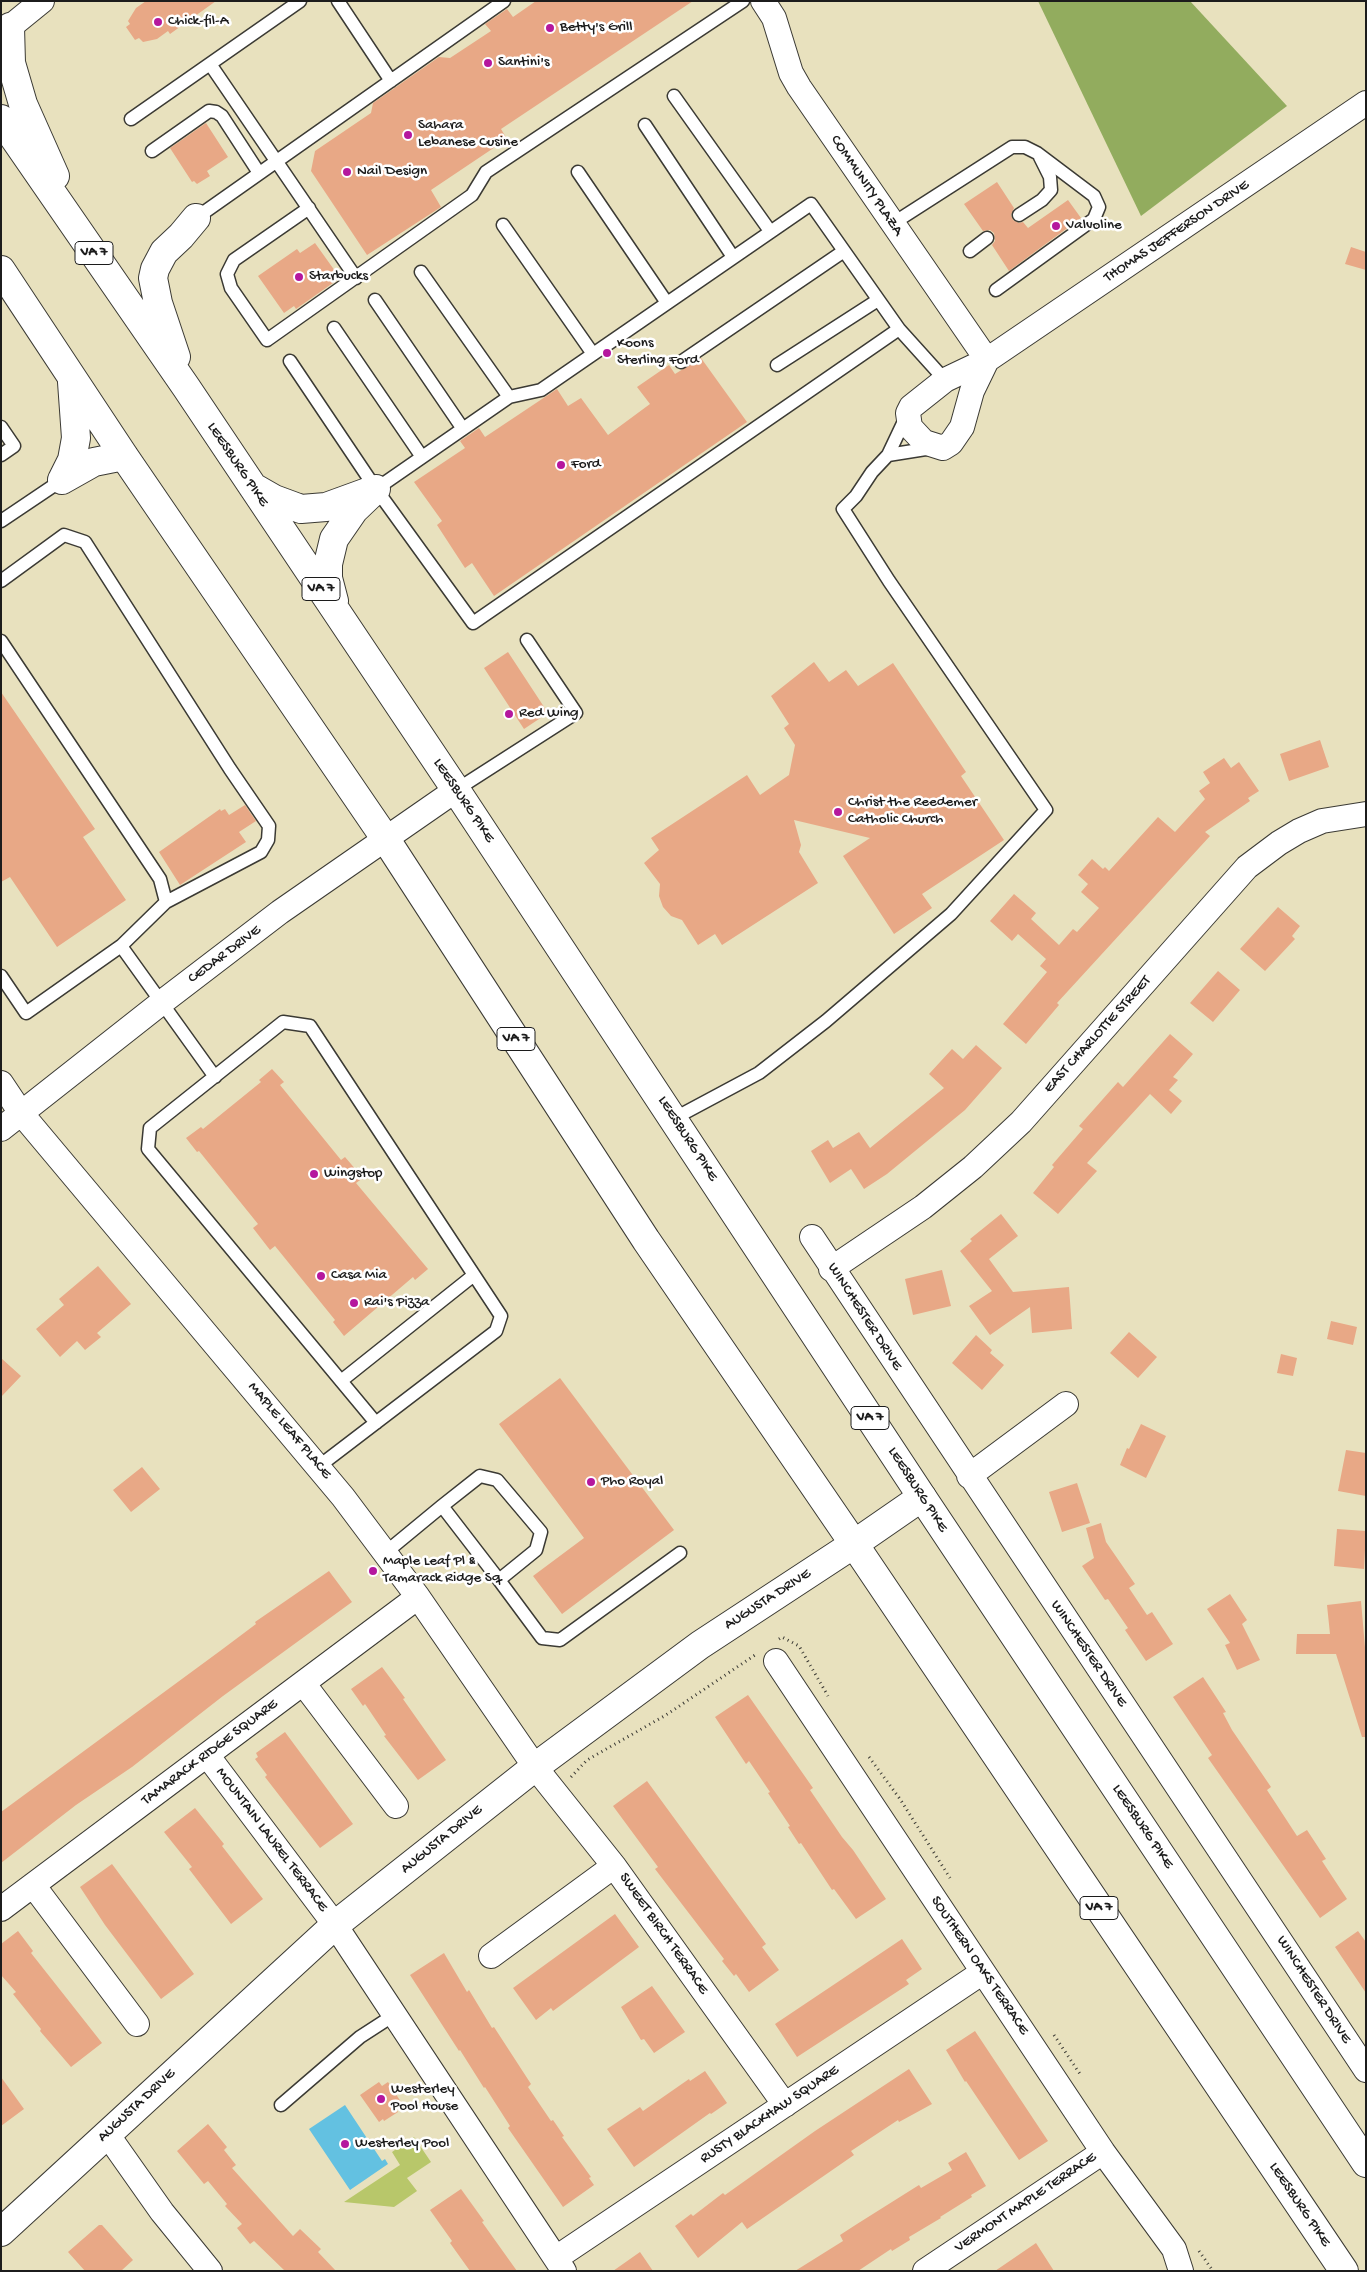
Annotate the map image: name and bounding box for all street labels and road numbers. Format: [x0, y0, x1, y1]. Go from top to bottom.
street label: COMMUNITY PLAZA [826, 132, 906, 240]
street label: THOMAS JEFFERSON DRIVE [1101, 177, 1253, 287]
road number: VA 7 [75, 242, 113, 264]
street label: LEESBURG PIKE [202, 419, 272, 511]
road number: VA 7 [302, 578, 340, 600]
street label: LEESBURG PIKE [428, 755, 498, 847]
street label: CEDAR DRIVE [185, 922, 265, 988]
street label: EAST CHARLOTTE STREET [1040, 973, 1156, 1097]
road number: VA 7 [497, 1028, 535, 1050]
street label: LEESBURG PIKE [653, 1093, 721, 1185]
street label: WINCHESTER DRIVE [823, 1260, 905, 1374]
street label: MAPLE LEAF PLACE [243, 1379, 335, 1483]
road number: VA 7 [851, 1406, 889, 1430]
street label: LEESBURG PIKE [883, 1444, 951, 1536]
street label: AUGUSTA DRIVE [721, 1565, 815, 1635]
street label: WINCHESTER DRIVE [1046, 1597, 1130, 1711]
street label: TAMARACK RIDGE SQUARE [138, 1696, 282, 1810]
street label: MOUNTAIN LAUREL TERRACE [211, 1764, 331, 1916]
street label: LEESBURG PIKE [1107, 1781, 1177, 1873]
street label: AUGUSTA DRIVE [398, 1802, 486, 1878]
street label: SWEET BIRCH TERRACE [614, 1870, 712, 1998]
street label: SOUTHERN OAKS TERRACE [926, 1893, 1032, 2039]
road number: VA 7 [1080, 1896, 1118, 1920]
street label: WINCHESTER DRIVE [1272, 1933, 1354, 2047]
street label: RUSTY BLACKHAW SQUARE [697, 2062, 843, 2168]
street label: AUGUSTA DRIVE [94, 2065, 180, 2147]
street label: VERMONT MAPLE TERRACE [952, 2149, 1100, 2257]
street label: LEESBURG PIKE [1264, 2159, 1334, 2251]

